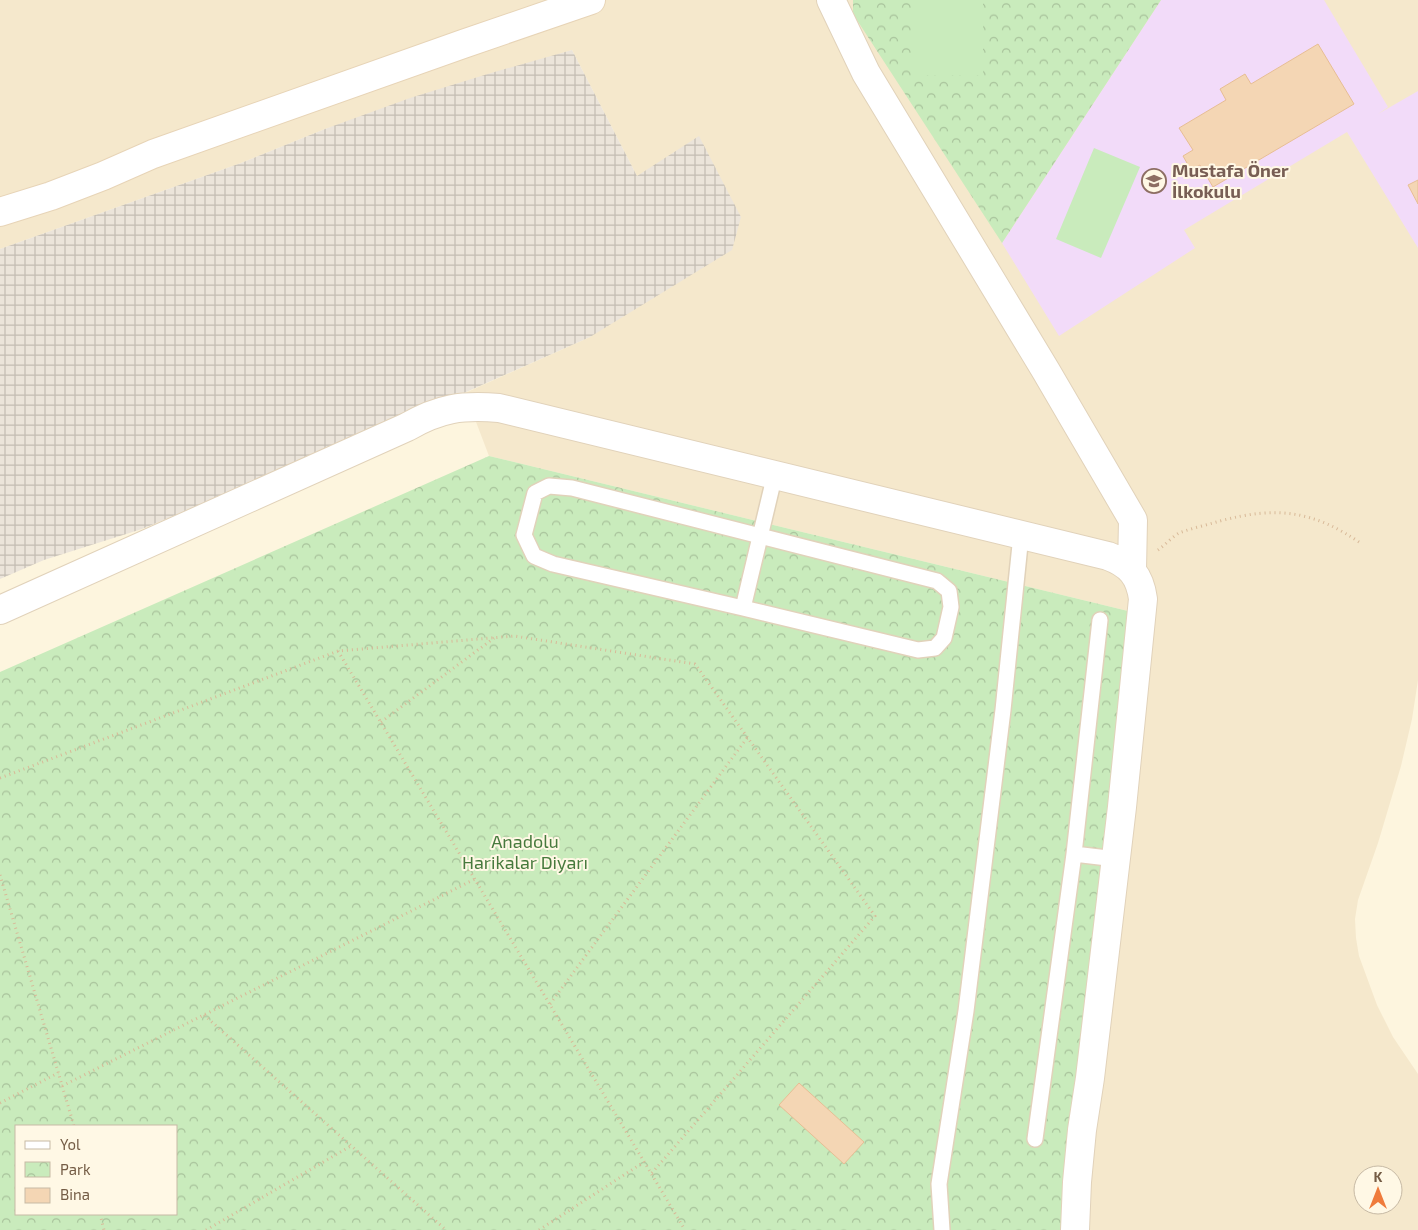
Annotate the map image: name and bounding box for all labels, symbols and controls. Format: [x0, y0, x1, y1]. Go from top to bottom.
place label: Mustafa Öner İlkokulu [1172, 159, 1289, 202]
school or university icon: Mustafa Öner İlkokulu [1141, 168, 1167, 194]
park label: Anadolu Harikalar Diyarı [462, 830, 588, 873]
legend [15, 1125, 178, 1215]
text: Yol [60, 1135, 81, 1153]
text: Park [60, 1160, 91, 1178]
north arrow [1353, 1165, 1403, 1215]
text: K [1374, 1168, 1383, 1185]
text: Bina [60, 1185, 90, 1203]

